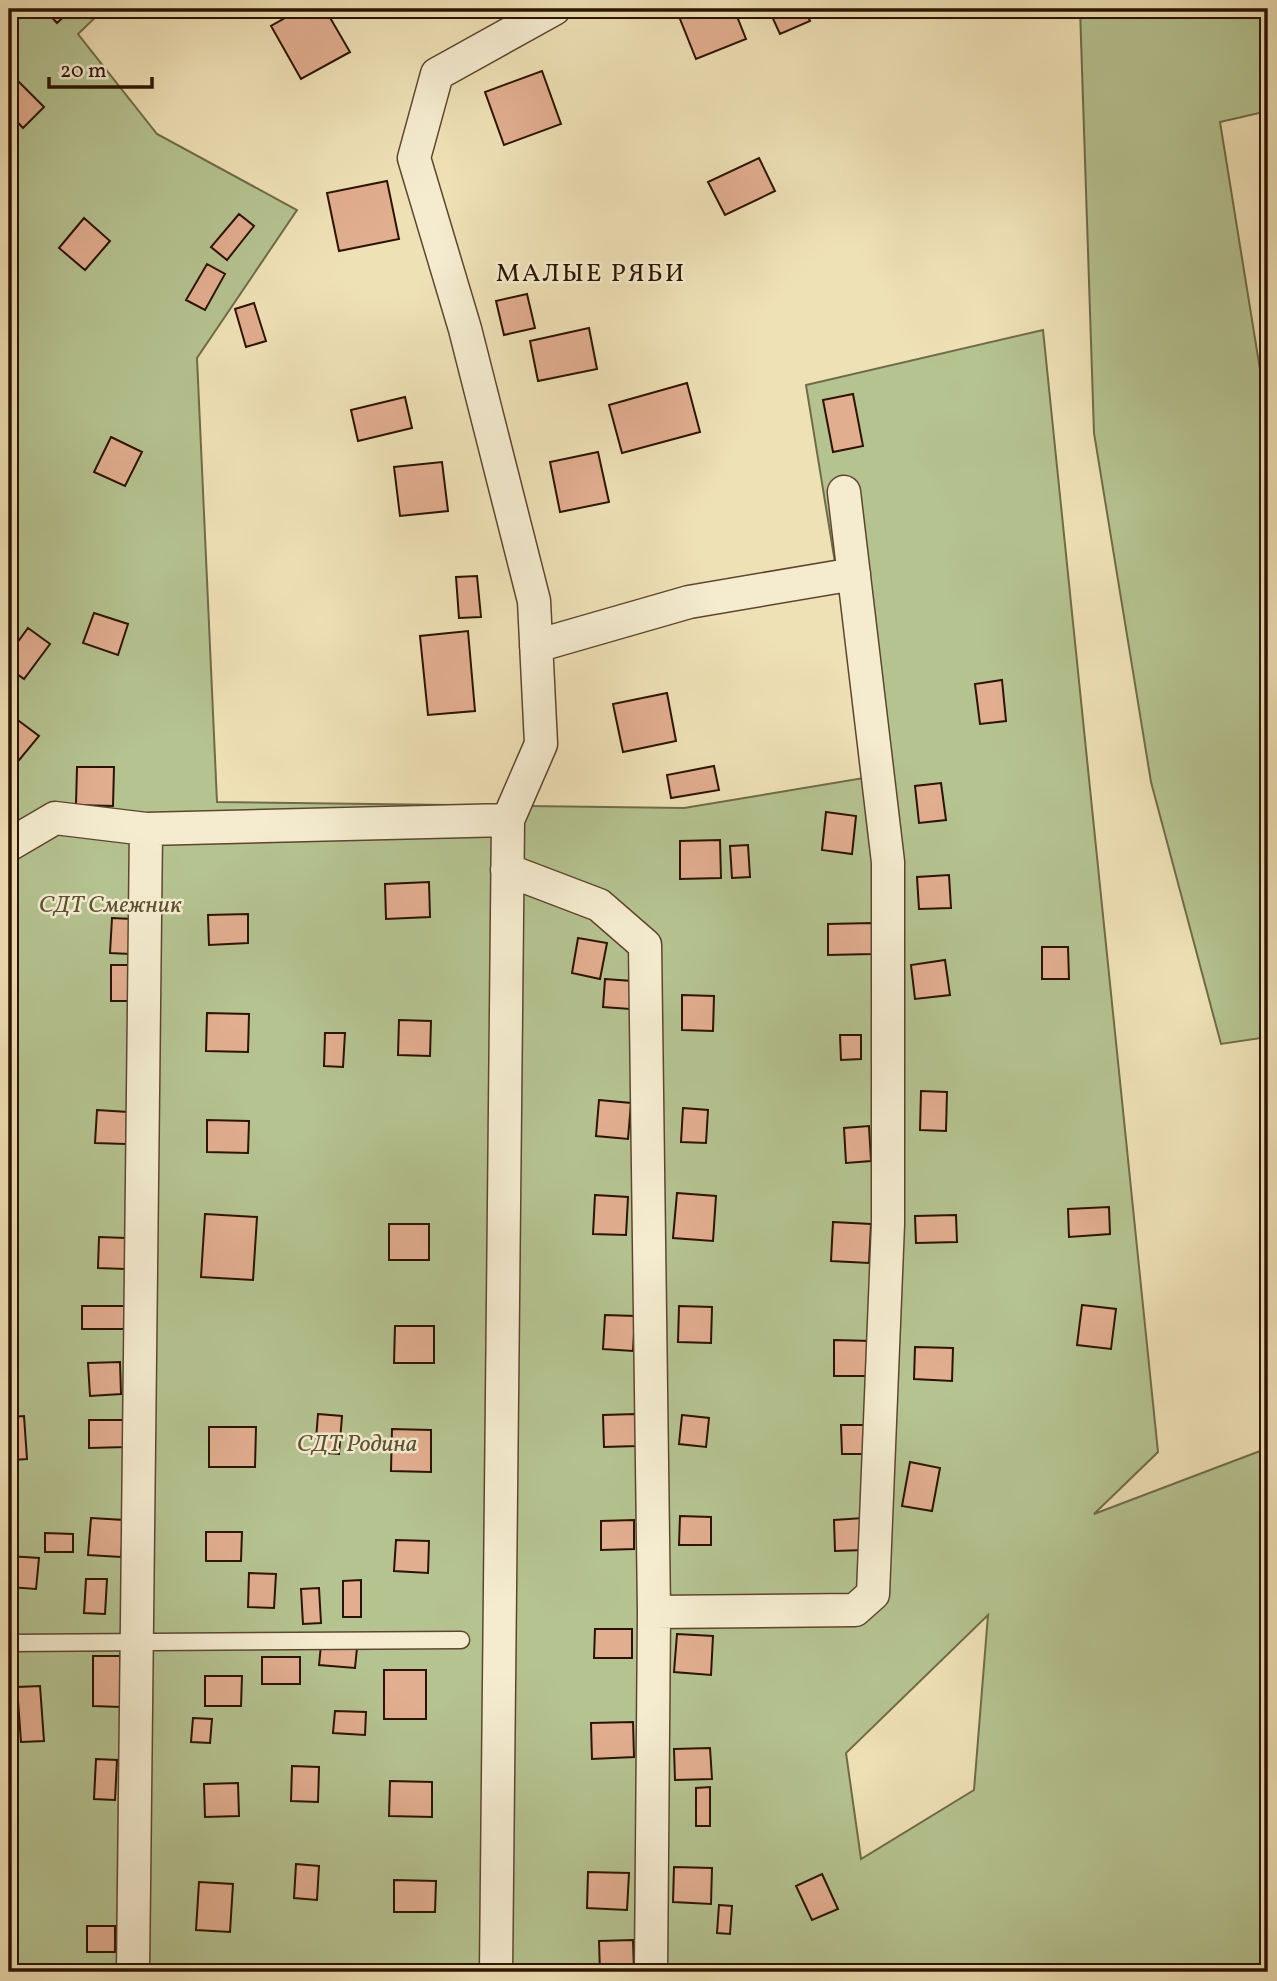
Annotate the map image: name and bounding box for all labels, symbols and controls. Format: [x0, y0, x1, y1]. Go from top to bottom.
scale bar [49, 46, 152, 90]
text: 20 m [60, 57, 106, 86]
district label: МАЛЫЕ РЯБИ [496, 256, 686, 292]
park label: СДТ Смежник [39, 889, 182, 923]
park label: СДТ Родина [297, 1428, 417, 1462]

